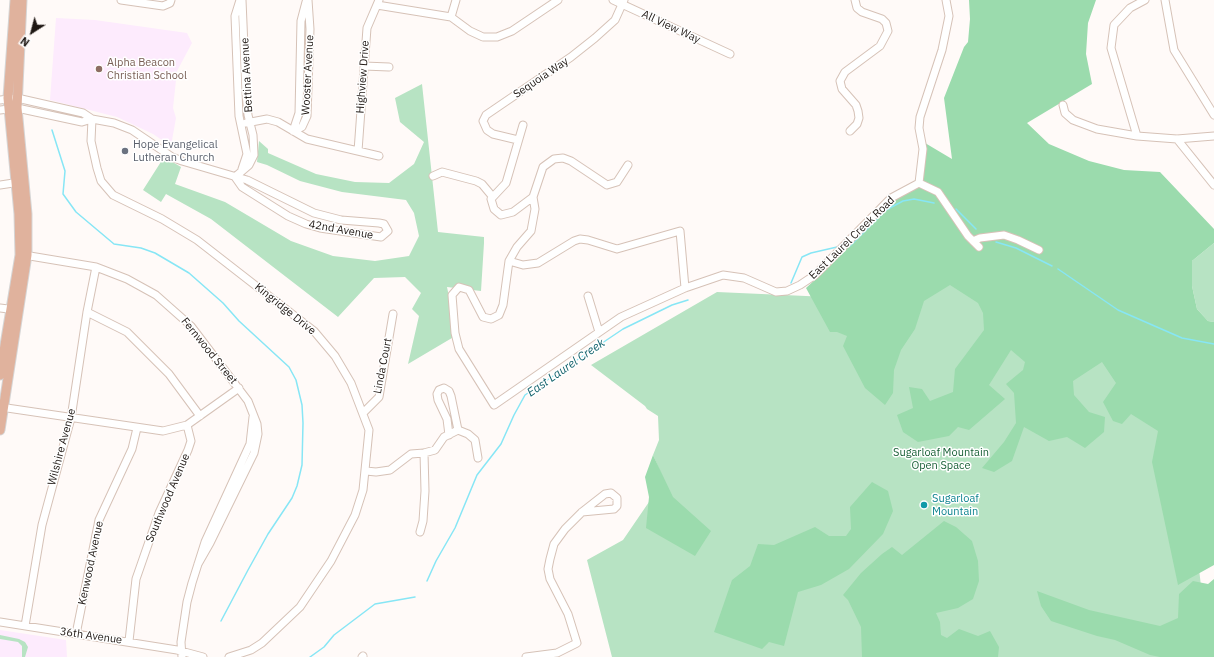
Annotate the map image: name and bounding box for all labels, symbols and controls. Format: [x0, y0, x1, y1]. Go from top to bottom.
street label: All View Way [640, 8, 702, 46]
north arrow [12, 12, 52, 52]
text: N [18, 34, 32, 50]
street label: Wooster Avenue [299, 34, 317, 116]
street label: Bettina Avenue [238, 37, 256, 113]
street label: Highview Drive [354, 40, 372, 114]
street label: Sequoia Way [511, 55, 571, 101]
place label: Alpha Beacon Christian School [107, 56, 187, 82]
marker: Alpha Beacon Christian School [94, 64, 104, 74]
place label: Hope Evangelical Lutheran Church [133, 138, 218, 164]
marker: Hope Evangelical Lutheran Church [120, 146, 130, 156]
street label: East Laurel Creek Road [806, 194, 898, 282]
street label: 42nd Avenue [308, 218, 374, 242]
street label: Kingridge Drive [252, 280, 318, 338]
street label: Fernwood Street [178, 315, 240, 387]
water label: East Laurel Creek [524, 336, 608, 400]
street label: Linda Court [371, 337, 395, 395]
street label: Wilshire Avenue [45, 407, 79, 487]
park label: Sugarloaf Mountain Open Space [893, 446, 989, 472]
street label: Southwood Avenue [143, 452, 193, 544]
place label: Sugarloaf Mountain [932, 492, 979, 518]
marker: Sugarloaf Mountain [919, 500, 929, 510]
street label: Kenwood Avenue [76, 520, 106, 606]
street label: 36th Avenue [59, 625, 123, 647]

